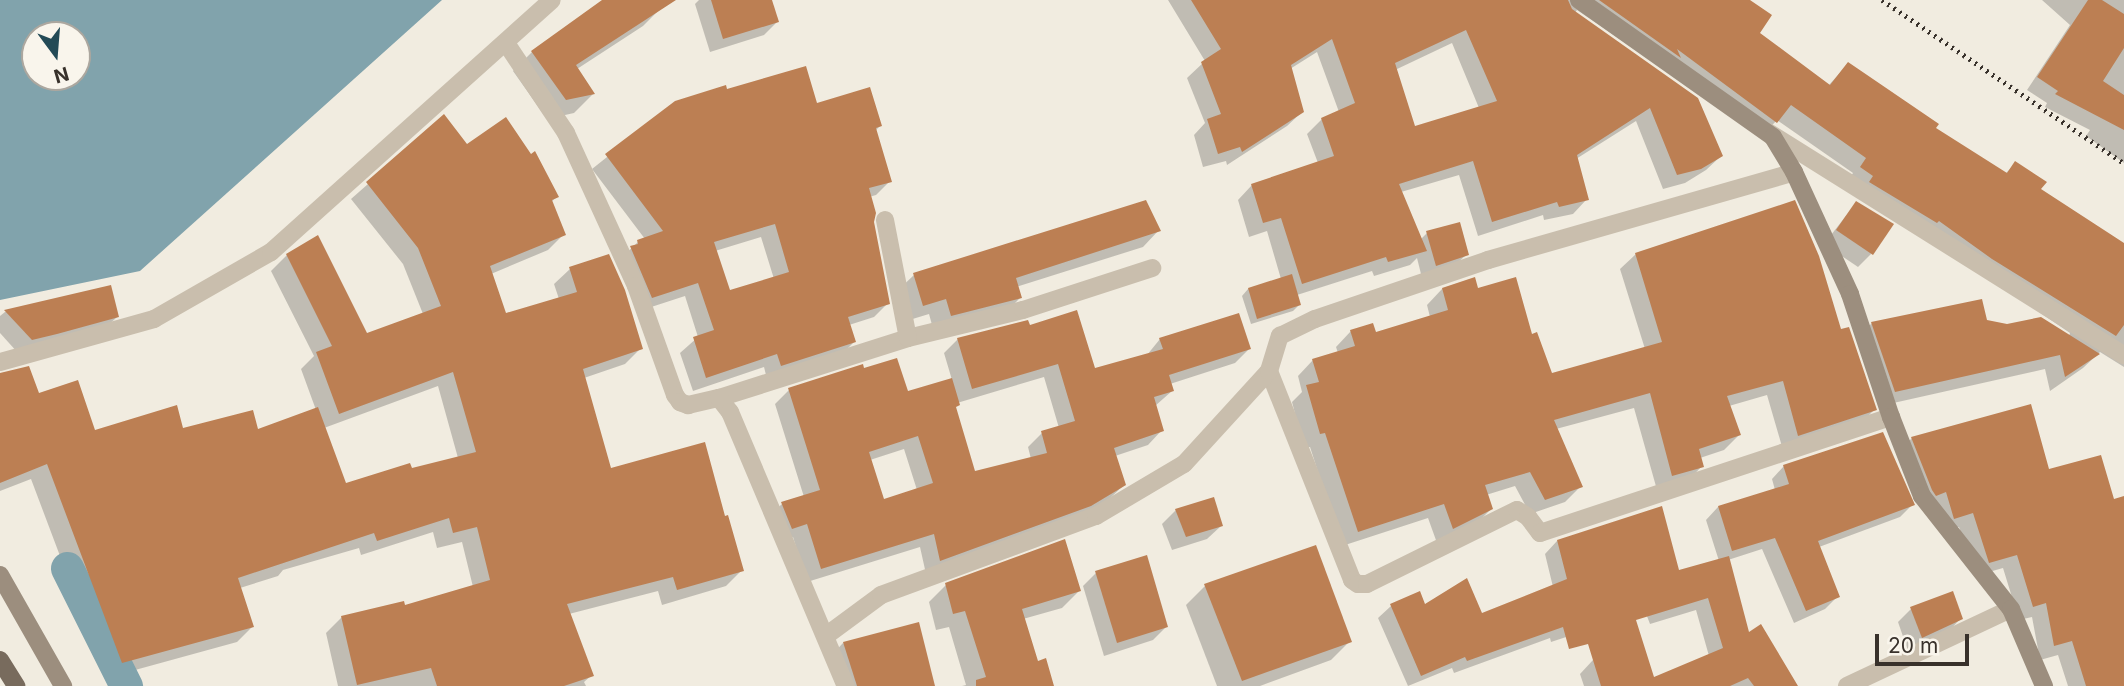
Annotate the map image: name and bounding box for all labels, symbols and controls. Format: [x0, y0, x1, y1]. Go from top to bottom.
north arrow [21, 21, 91, 91]
text: N [51, 62, 72, 88]
scale bar [1879, 620, 1974, 664]
text: 20 m [1888, 633, 1938, 658]

